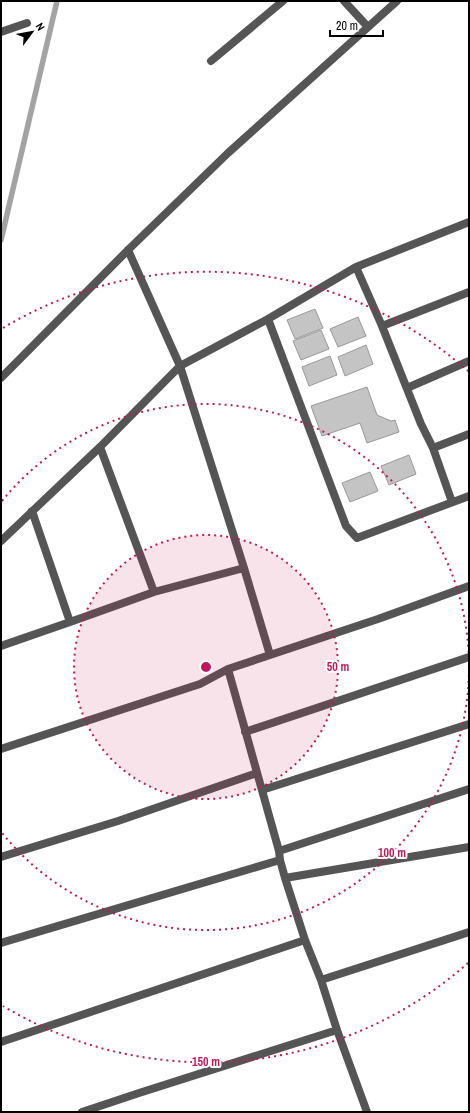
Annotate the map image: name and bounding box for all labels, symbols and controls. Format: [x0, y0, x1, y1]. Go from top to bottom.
north arrow [12, 12, 52, 52]
scale bar [330, 12, 383, 38]
text: 20 m [336, 18, 358, 34]
text: N [33, 20, 48, 33]
text: 50 m [327, 659, 349, 675]
centre of rings [199, 660, 213, 674]
text: 100 m [378, 845, 406, 861]
text: 150 m [192, 1054, 220, 1070]

